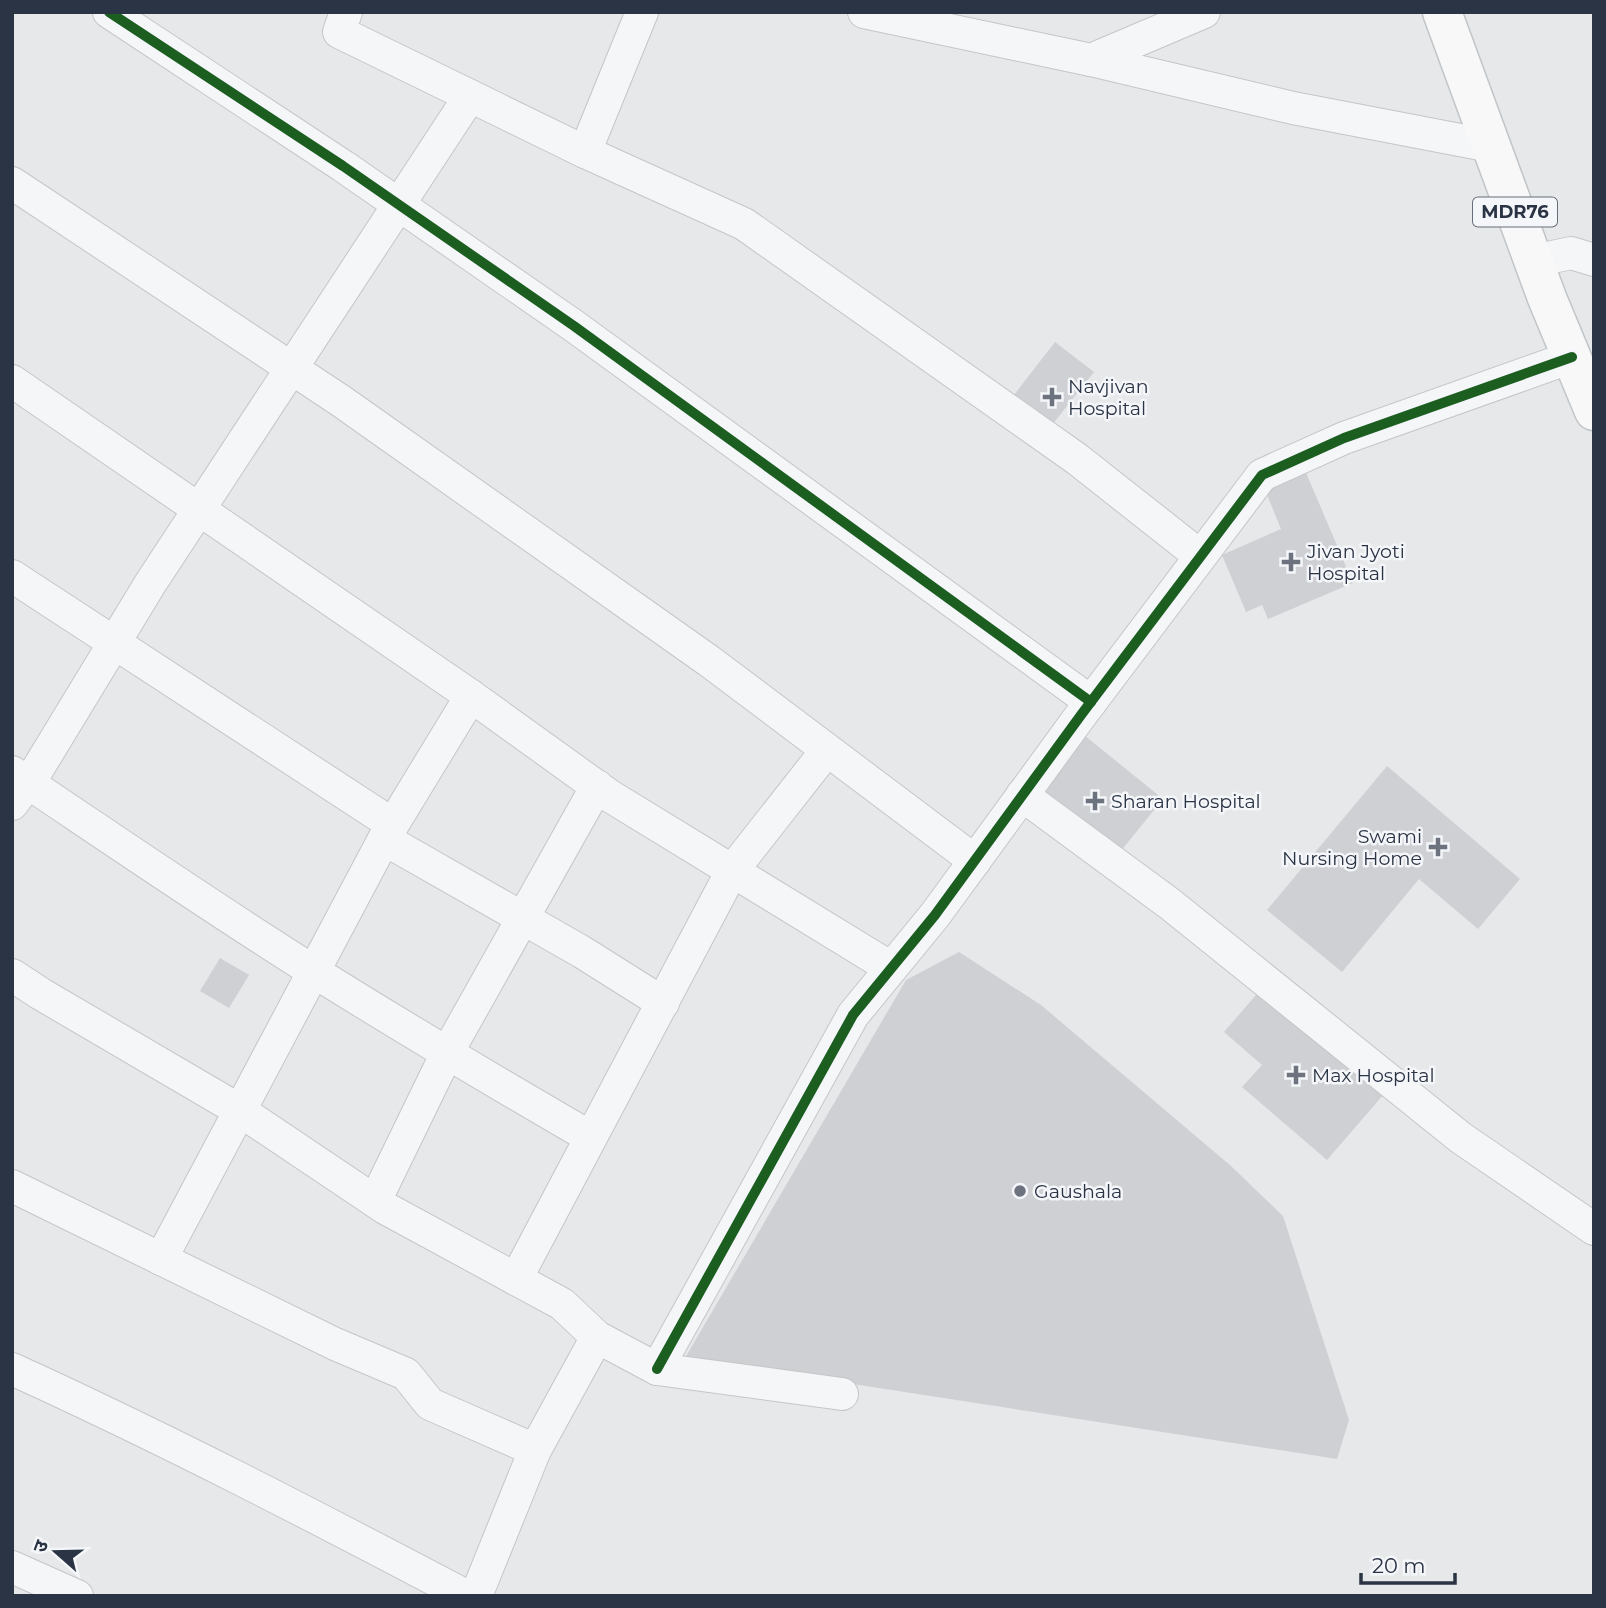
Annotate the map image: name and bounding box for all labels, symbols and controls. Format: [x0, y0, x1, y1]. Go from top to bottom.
road number: MDR76 [1473, 197, 1557, 226]
place label: Navjivan Hospital [1068, 375, 1149, 420]
marker: Navjivan Hospital [1042, 387, 1062, 407]
place label: Jivan Jyoti Hospital [1306, 540, 1405, 585]
marker: Jivan Jyoti Hospital [1281, 552, 1301, 572]
place label: Sharan Hospital [1111, 790, 1261, 813]
marker: Sharan Hospital [1085, 791, 1105, 811]
place label: Swami Nursing Home [1282, 825, 1422, 870]
marker: Swami Nursing Home [1428, 837, 1448, 857]
place label: Max Hospital [1312, 1064, 1435, 1087]
marker: Max Hospital [1286, 1065, 1306, 1085]
place label: Gaushala [1034, 1180, 1122, 1203]
marker: Gaushala [1012, 1183, 1028, 1199]
north arrow [21, 1517, 91, 1587]
text: उ [28, 1536, 54, 1556]
scale bar [1361, 1542, 1456, 1586]
text: 20 m [1372, 1553, 1426, 1578]

